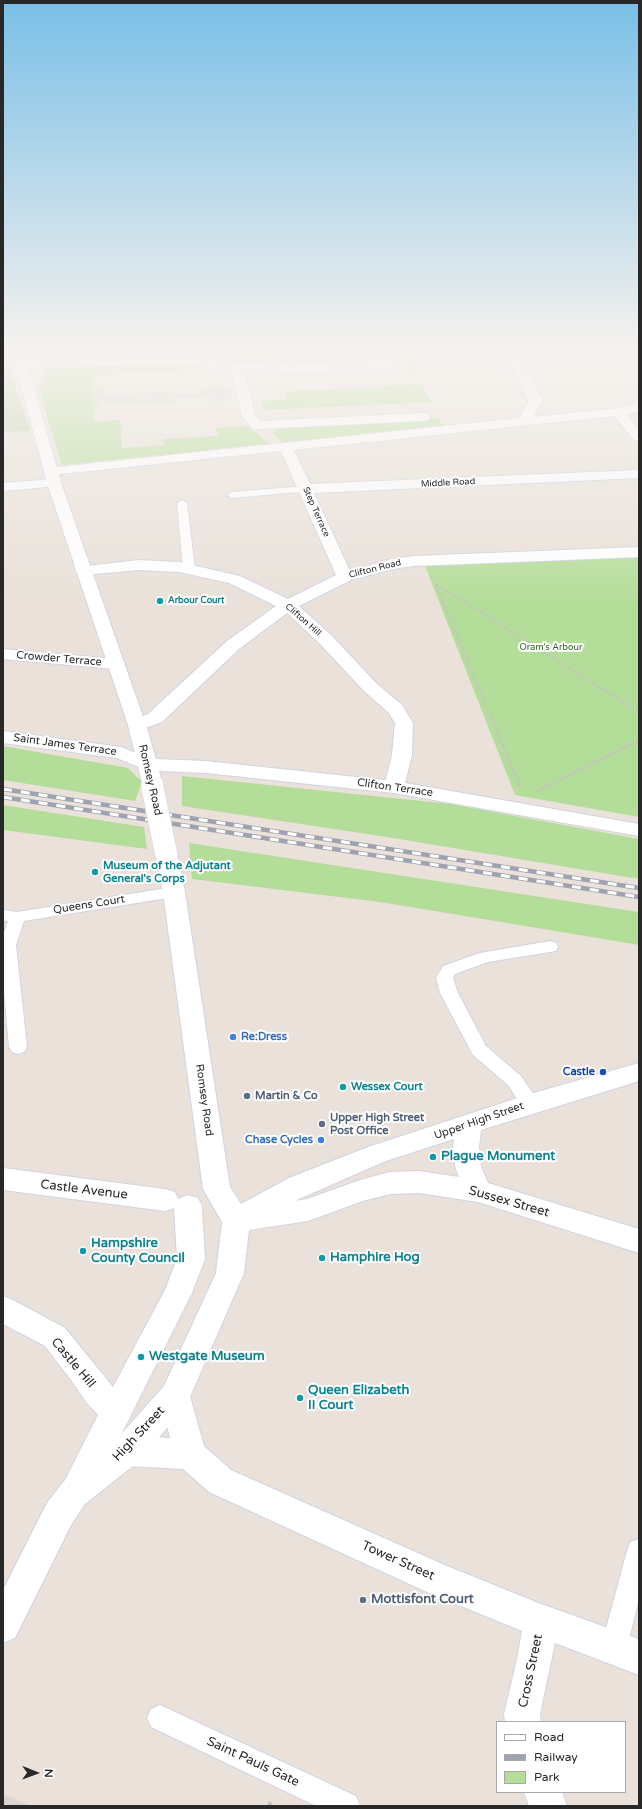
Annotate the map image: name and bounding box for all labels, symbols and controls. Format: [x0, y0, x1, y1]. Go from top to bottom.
street label: Middle Road [421, 476, 475, 490]
street label: Step Terrace [300, 485, 332, 539]
street label: Clifton Road [348, 557, 402, 581]
marker: Arbour Court [155, 596, 165, 606]
place label: Arbour Court [168, 596, 224, 606]
street label: Clifton Hill [283, 601, 323, 639]
park label: Oram's Arbour [520, 643, 582, 653]
street label: Crowder Terrace [16, 649, 102, 669]
street label: Saint James Terrace [13, 731, 117, 759]
street label: Romsey Road [135, 743, 165, 817]
street label: Clifton Terrace [356, 776, 434, 800]
place label: Museum of the Adjutant General's Corps [103, 859, 231, 885]
marker: Museum of the Adjutant General's Corps [90, 867, 100, 877]
street label: Queens Court [52, 893, 126, 917]
place label: Re:Dress [241, 1030, 287, 1044]
marker: Re:Dress [228, 1032, 238, 1042]
street label: Romsey Road [192, 1063, 216, 1137]
place label: Castle [563, 1065, 595, 1079]
marker: Castle [598, 1067, 608, 1077]
place label: Wessex Court [351, 1080, 423, 1094]
marker: Wessex Court [338, 1082, 348, 1092]
place label: Martin & Co [255, 1089, 318, 1103]
marker: Martin & Co [242, 1091, 252, 1101]
street label: Upper High Street [432, 1099, 526, 1143]
place label: Upper High Street Post Office [330, 1111, 424, 1137]
marker: Upper High Street Post Office [317, 1119, 327, 1129]
place label: Chase Cycles [245, 1133, 313, 1147]
marker: Chase Cycles [316, 1135, 326, 1145]
place label: Plague Monument [441, 1149, 555, 1165]
marker: Plague Monument [428, 1152, 438, 1162]
street label: Castle Avenue [39, 1177, 129, 1203]
street label: Sussex Street [467, 1183, 551, 1221]
place label: Hampshire County Council [91, 1236, 185, 1267]
marker: Hampshire County Council [78, 1246, 88, 1256]
place label: Hamphire Hog [330, 1250, 420, 1266]
marker: Hamphire Hog [317, 1253, 327, 1263]
street label: Castle Hill [47, 1335, 99, 1391]
place label: Westgate Museum [149, 1349, 265, 1365]
marker: Westgate Museum [136, 1352, 146, 1362]
place label: Queen Elizabeth II Court [308, 1383, 409, 1414]
marker: Queen Elizabeth II Court [295, 1393, 305, 1403]
street label: High Street [110, 1403, 168, 1465]
street label: Tower Street [359, 1538, 437, 1584]
place label: Mottisfont Court [371, 1592, 474, 1608]
marker: Mottisfont Court [358, 1595, 368, 1605]
street label: Cross Street [516, 1633, 546, 1709]
legend [496, 1721, 626, 1793]
text: Road [534, 1730, 564, 1744]
street label: Saint Pauls Gate [204, 1734, 302, 1790]
text: Railway [534, 1750, 578, 1764]
north arrow [16, 1753, 56, 1793]
text: N [42, 1769, 55, 1778]
text: Park [534, 1770, 560, 1784]

